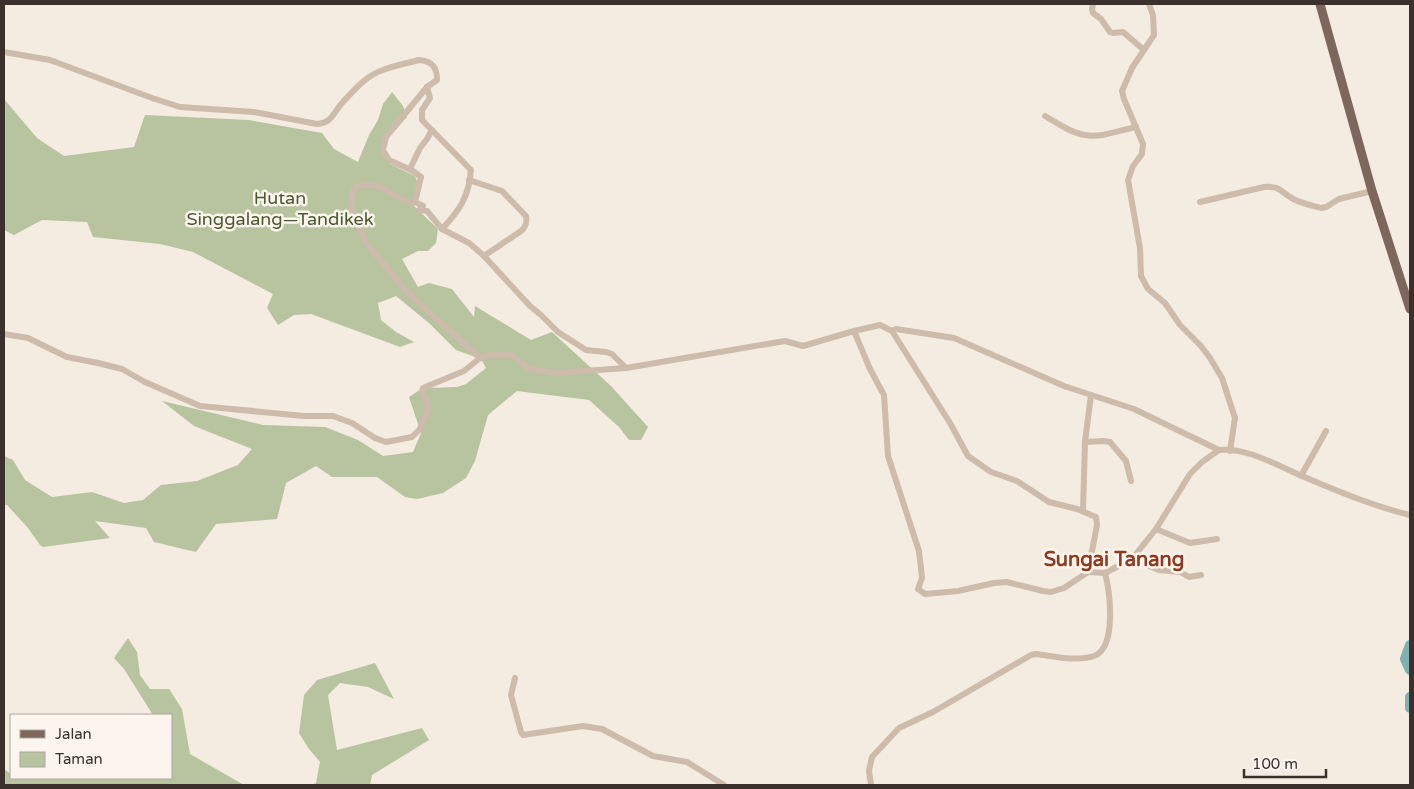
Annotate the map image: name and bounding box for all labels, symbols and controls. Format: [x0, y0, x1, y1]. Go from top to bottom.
park label: Hutan Singgalang—Tandikek [186, 187, 374, 230]
district label: Sungai Tanang [1044, 548, 1184, 572]
legend [10, 714, 172, 779]
text: Jalan [55, 725, 92, 743]
scale bar [1244, 746, 1326, 778]
text: Taman [55, 750, 103, 768]
text: 100 m [1252, 755, 1298, 773]

